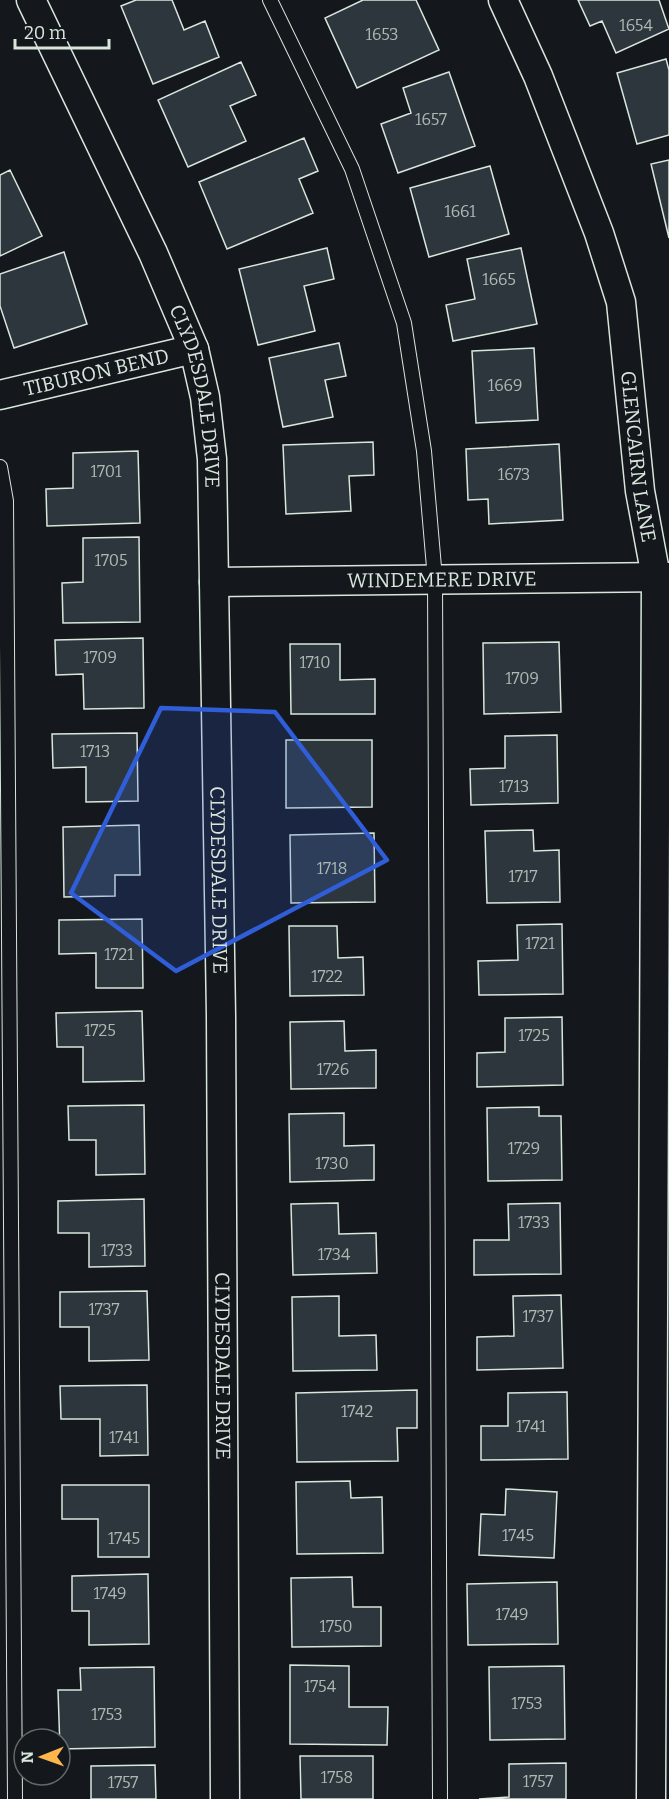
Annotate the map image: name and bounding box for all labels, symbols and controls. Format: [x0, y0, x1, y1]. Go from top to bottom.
scale bar [15, 12, 110, 50]
house number: 1654 [619, 16, 653, 35]
text: 20 m [24, 22, 66, 44]
house number: 1653 [366, 25, 398, 44]
house number: 1657 [415, 110, 447, 129]
house number: 1661 [444, 202, 476, 221]
house number: 1665 [482, 270, 516, 289]
street label: CLYDESDALE DRIVE [164, 301, 224, 488]
street label: TIBURON BEND [21, 343, 171, 401]
street label: GLENCAIRN LANE [616, 370, 661, 544]
house number: 1669 [488, 376, 522, 395]
house number: 1701 [91, 462, 122, 481]
house number: 1673 [498, 465, 530, 484]
house number: 1705 [95, 551, 127, 570]
street label: WINDEMERE DRIVE [347, 566, 537, 593]
house number: 1709 [83, 648, 117, 667]
house number: 1710 [299, 653, 331, 672]
house number: 1709 [505, 669, 539, 688]
house number: 1713 [80, 742, 110, 761]
house number: 1713 [499, 777, 529, 796]
street label: CLYDESDALE DRIVE [205, 786, 232, 974]
house number: 1718 [317, 859, 347, 878]
house number: 1717 [509, 867, 537, 886]
house number: 1721 [525, 934, 555, 953]
house number: 1721 [104, 945, 134, 964]
house number: 1722 [311, 967, 343, 986]
house number: 1725 [84, 1021, 116, 1040]
house number: 1725 [518, 1026, 550, 1045]
house number: 1726 [317, 1060, 349, 1079]
house number: 1729 [508, 1139, 540, 1158]
house number: 1730 [315, 1154, 349, 1173]
house number: 1733 [518, 1213, 550, 1232]
house number: 1733 [101, 1241, 133, 1260]
house number: 1734 [318, 1245, 351, 1264]
street label: CLYDESDALE DRIVE [210, 1272, 235, 1460]
house number: 1737 [88, 1300, 120, 1319]
house number: 1737 [522, 1307, 554, 1326]
house number: 1742 [341, 1402, 373, 1421]
house number: 1741 [516, 1417, 547, 1436]
house number: 1741 [109, 1428, 140, 1447]
house number: 1745 [502, 1526, 534, 1545]
house number: 1745 [108, 1529, 140, 1548]
house number: 1749 [94, 1584, 126, 1603]
house number: 1749 [496, 1605, 528, 1624]
house number: 1750 [320, 1617, 352, 1636]
house number: 1754 [304, 1677, 337, 1696]
house number: 1753 [511, 1694, 543, 1713]
house number: 1753 [91, 1705, 123, 1724]
north arrow [12, 1727, 72, 1787]
text: N [18, 1751, 37, 1764]
house number: 1758 [321, 1768, 353, 1787]
house number: 1757 [523, 1772, 553, 1791]
house number: 1757 [108, 1773, 138, 1792]

